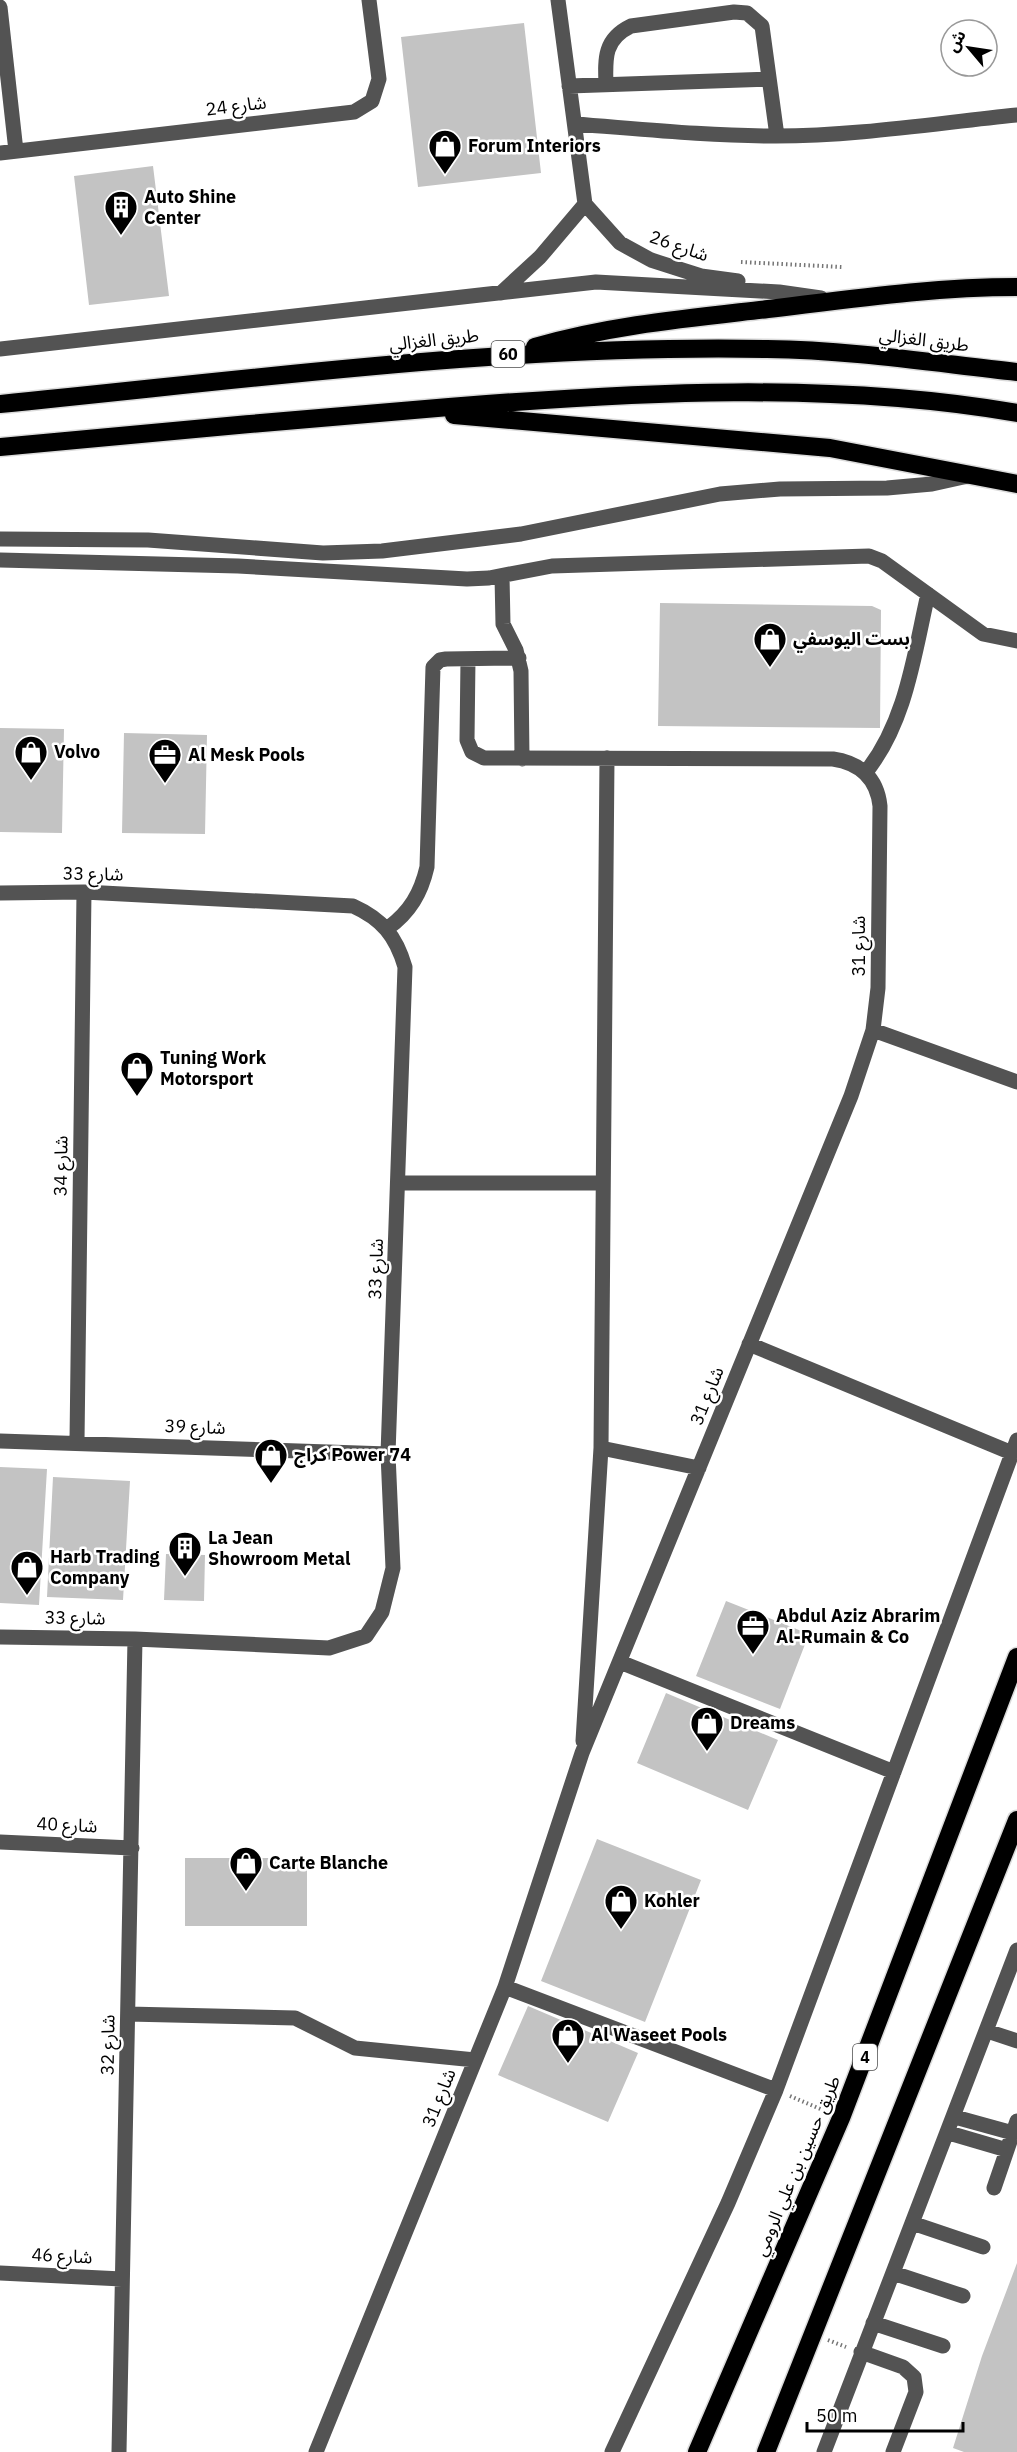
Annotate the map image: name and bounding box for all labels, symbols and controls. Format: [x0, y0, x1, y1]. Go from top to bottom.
north arrow [939, 18, 999, 78]
text: ش [942, 26, 970, 55]
street label: شارع 24 [204, 90, 268, 124]
shop icon: Forum Interiors [427, 128, 463, 175]
place label: Forum Interiors [468, 134, 601, 157]
place label: Auto Shine Center [144, 185, 236, 229]
building icon: Auto Shine Center [103, 189, 139, 236]
street label: شارع 26 [646, 225, 712, 269]
street label: طريق الغزالي [388, 323, 480, 358]
street label: طريق الغزالي [878, 323, 970, 359]
road number: 60 [492, 341, 524, 367]
shop icon: بست اليوسفي [752, 621, 788, 668]
place label: بست اليوسفي [793, 627, 910, 653]
shop icon: Volvo [13, 734, 49, 781]
office icon: Al Mesk Pools [147, 737, 183, 784]
place label: Volvo [54, 740, 100, 763]
place label: Al Mesk Pools [188, 743, 305, 766]
street label: شارع 33 [62, 861, 124, 889]
street label: شارع 31 [847, 916, 873, 976]
place label: Tuning Work Motorsport [160, 1046, 267, 1090]
shop icon: Tuning Work Motorsport [119, 1050, 155, 1097]
street label: شارع 34 [48, 1135, 76, 1197]
street label: شارع 33 [363, 1238, 391, 1300]
street label: شارع 31 [684, 1363, 731, 1430]
street label: شارع 39 [164, 1414, 226, 1442]
shop icon: كراج Power 74 [253, 1437, 289, 1484]
place label: كراج Power 74 [294, 1443, 411, 1468]
place label: La Jean Showroom Metal [208, 1526, 351, 1570]
building icon: La Jean Showroom Metal [167, 1530, 203, 1577]
place label: Harb Trading Company [50, 1545, 160, 1589]
shop icon: Harb Trading Company [9, 1549, 45, 1596]
place label: Abdul Aziz Abrarim Al-Rumain & Co [776, 1604, 940, 1648]
street label: شارع 33 [44, 1605, 106, 1633]
office icon: Abdul Aziz Abrarim Al-Rumain & Co [735, 1608, 771, 1655]
shop icon: Dreams [689, 1705, 725, 1752]
place label: Dreams [730, 1711, 795, 1734]
street label: شارع 40 [36, 1811, 98, 1841]
shop icon: Carte Blanche [228, 1845, 264, 1892]
place label: Carte Blanche [269, 1851, 388, 1874]
shop icon: Kohler [603, 1883, 639, 1930]
place label: Kohler [644, 1889, 700, 1912]
street label: 32 شارع [95, 2014, 123, 2076]
shop icon: Al Waseet Pools [550, 2017, 586, 2064]
place label: Al Waseet Pools [591, 2023, 727, 2046]
road number: 4 [853, 2044, 877, 2070]
street label: شارع 31 [416, 2065, 463, 2132]
street label: طريق حسين بن علي الرومي [748, 2072, 847, 2260]
street label: شارع 46 [31, 2242, 93, 2272]
scale bar [807, 2395, 963, 2433]
text: 50 m [816, 2404, 858, 2427]

